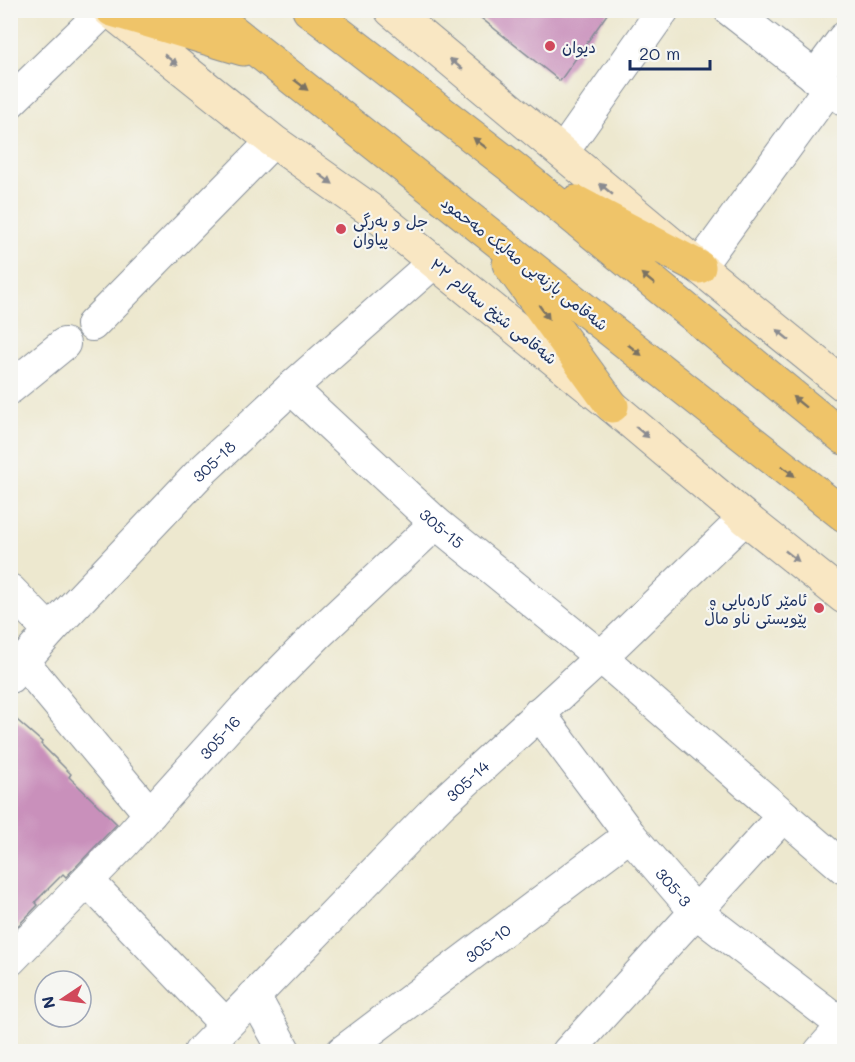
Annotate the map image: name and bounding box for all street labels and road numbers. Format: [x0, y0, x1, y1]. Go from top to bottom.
street label: شەقامی بازنەیی مەلیک مەحمود [437, 191, 613, 336]
street label: شەقامی شێخ سەلام ٣٣ [424, 253, 562, 371]
street label: 305-18 [187, 435, 240, 486]
street label: 305-15 [416, 503, 469, 552]
street label: 305-16 [194, 710, 244, 763]
street label: 305-14 [441, 754, 494, 805]
street label: 305-3 [652, 863, 697, 910]
street label: 305-10 [460, 918, 515, 967]

